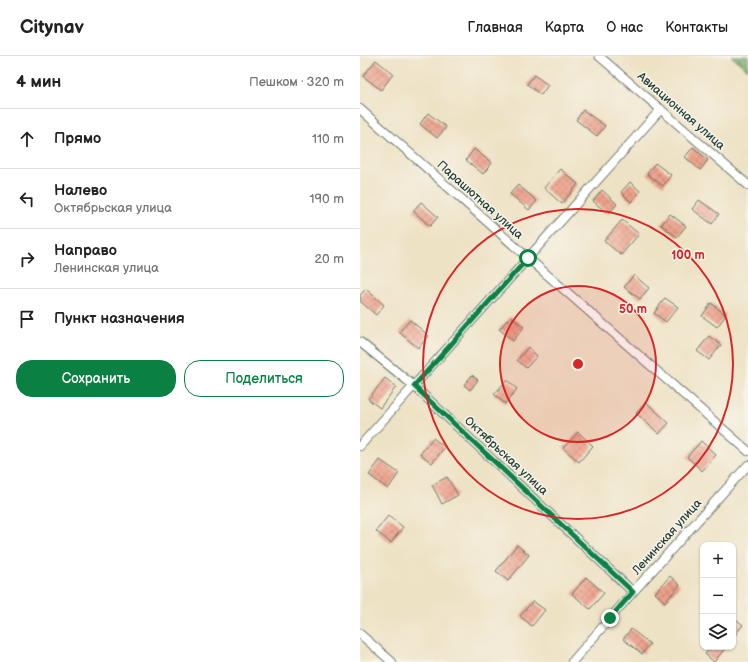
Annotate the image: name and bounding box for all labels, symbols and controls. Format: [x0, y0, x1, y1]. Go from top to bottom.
text: Citynav [20, 16, 84, 39]
text: Главная [468, 19, 523, 36]
text: Карта [545, 19, 584, 36]
text: О нас [606, 19, 643, 36]
text: Контакты [665, 19, 728, 36]
street label: Авиационная улица [633, 68, 728, 153]
text: 4 мин [16, 72, 61, 92]
text: Пешком · 320 m [249, 74, 344, 90]
icon: ahead [16, 128, 38, 150]
text: Прямо [54, 129, 101, 148]
text: 110 m [312, 131, 344, 147]
street label: Парашютная улица [434, 157, 526, 243]
text: Налево [54, 181, 107, 200]
icon: left [16, 188, 38, 210]
text: 190 m [310, 191, 344, 207]
text: Октябрьская улица [54, 200, 172, 216]
text: Направо [54, 241, 117, 260]
icon: right [16, 248, 38, 270]
text: 100 m [671, 248, 705, 263]
route start [519, 249, 537, 267]
text: 20 m [314, 251, 344, 267]
text: Ленинская улица [54, 260, 159, 276]
text: 50 m [619, 302, 647, 317]
icon: arrive [16, 308, 38, 330]
text: Пункт назначения [54, 309, 185, 328]
centre of rings [571, 357, 585, 371]
button: Сохранить [16, 360, 176, 397]
button: Поделиться [184, 360, 344, 397]
street label: Октябрьская улица [461, 413, 551, 499]
street label: Ленинская улица [628, 496, 705, 579]
map controls [700, 542, 736, 650]
button: + [700, 542, 736, 578]
button: − [700, 578, 736, 614]
route end [601, 609, 619, 627]
button: layers [700, 614, 736, 650]

